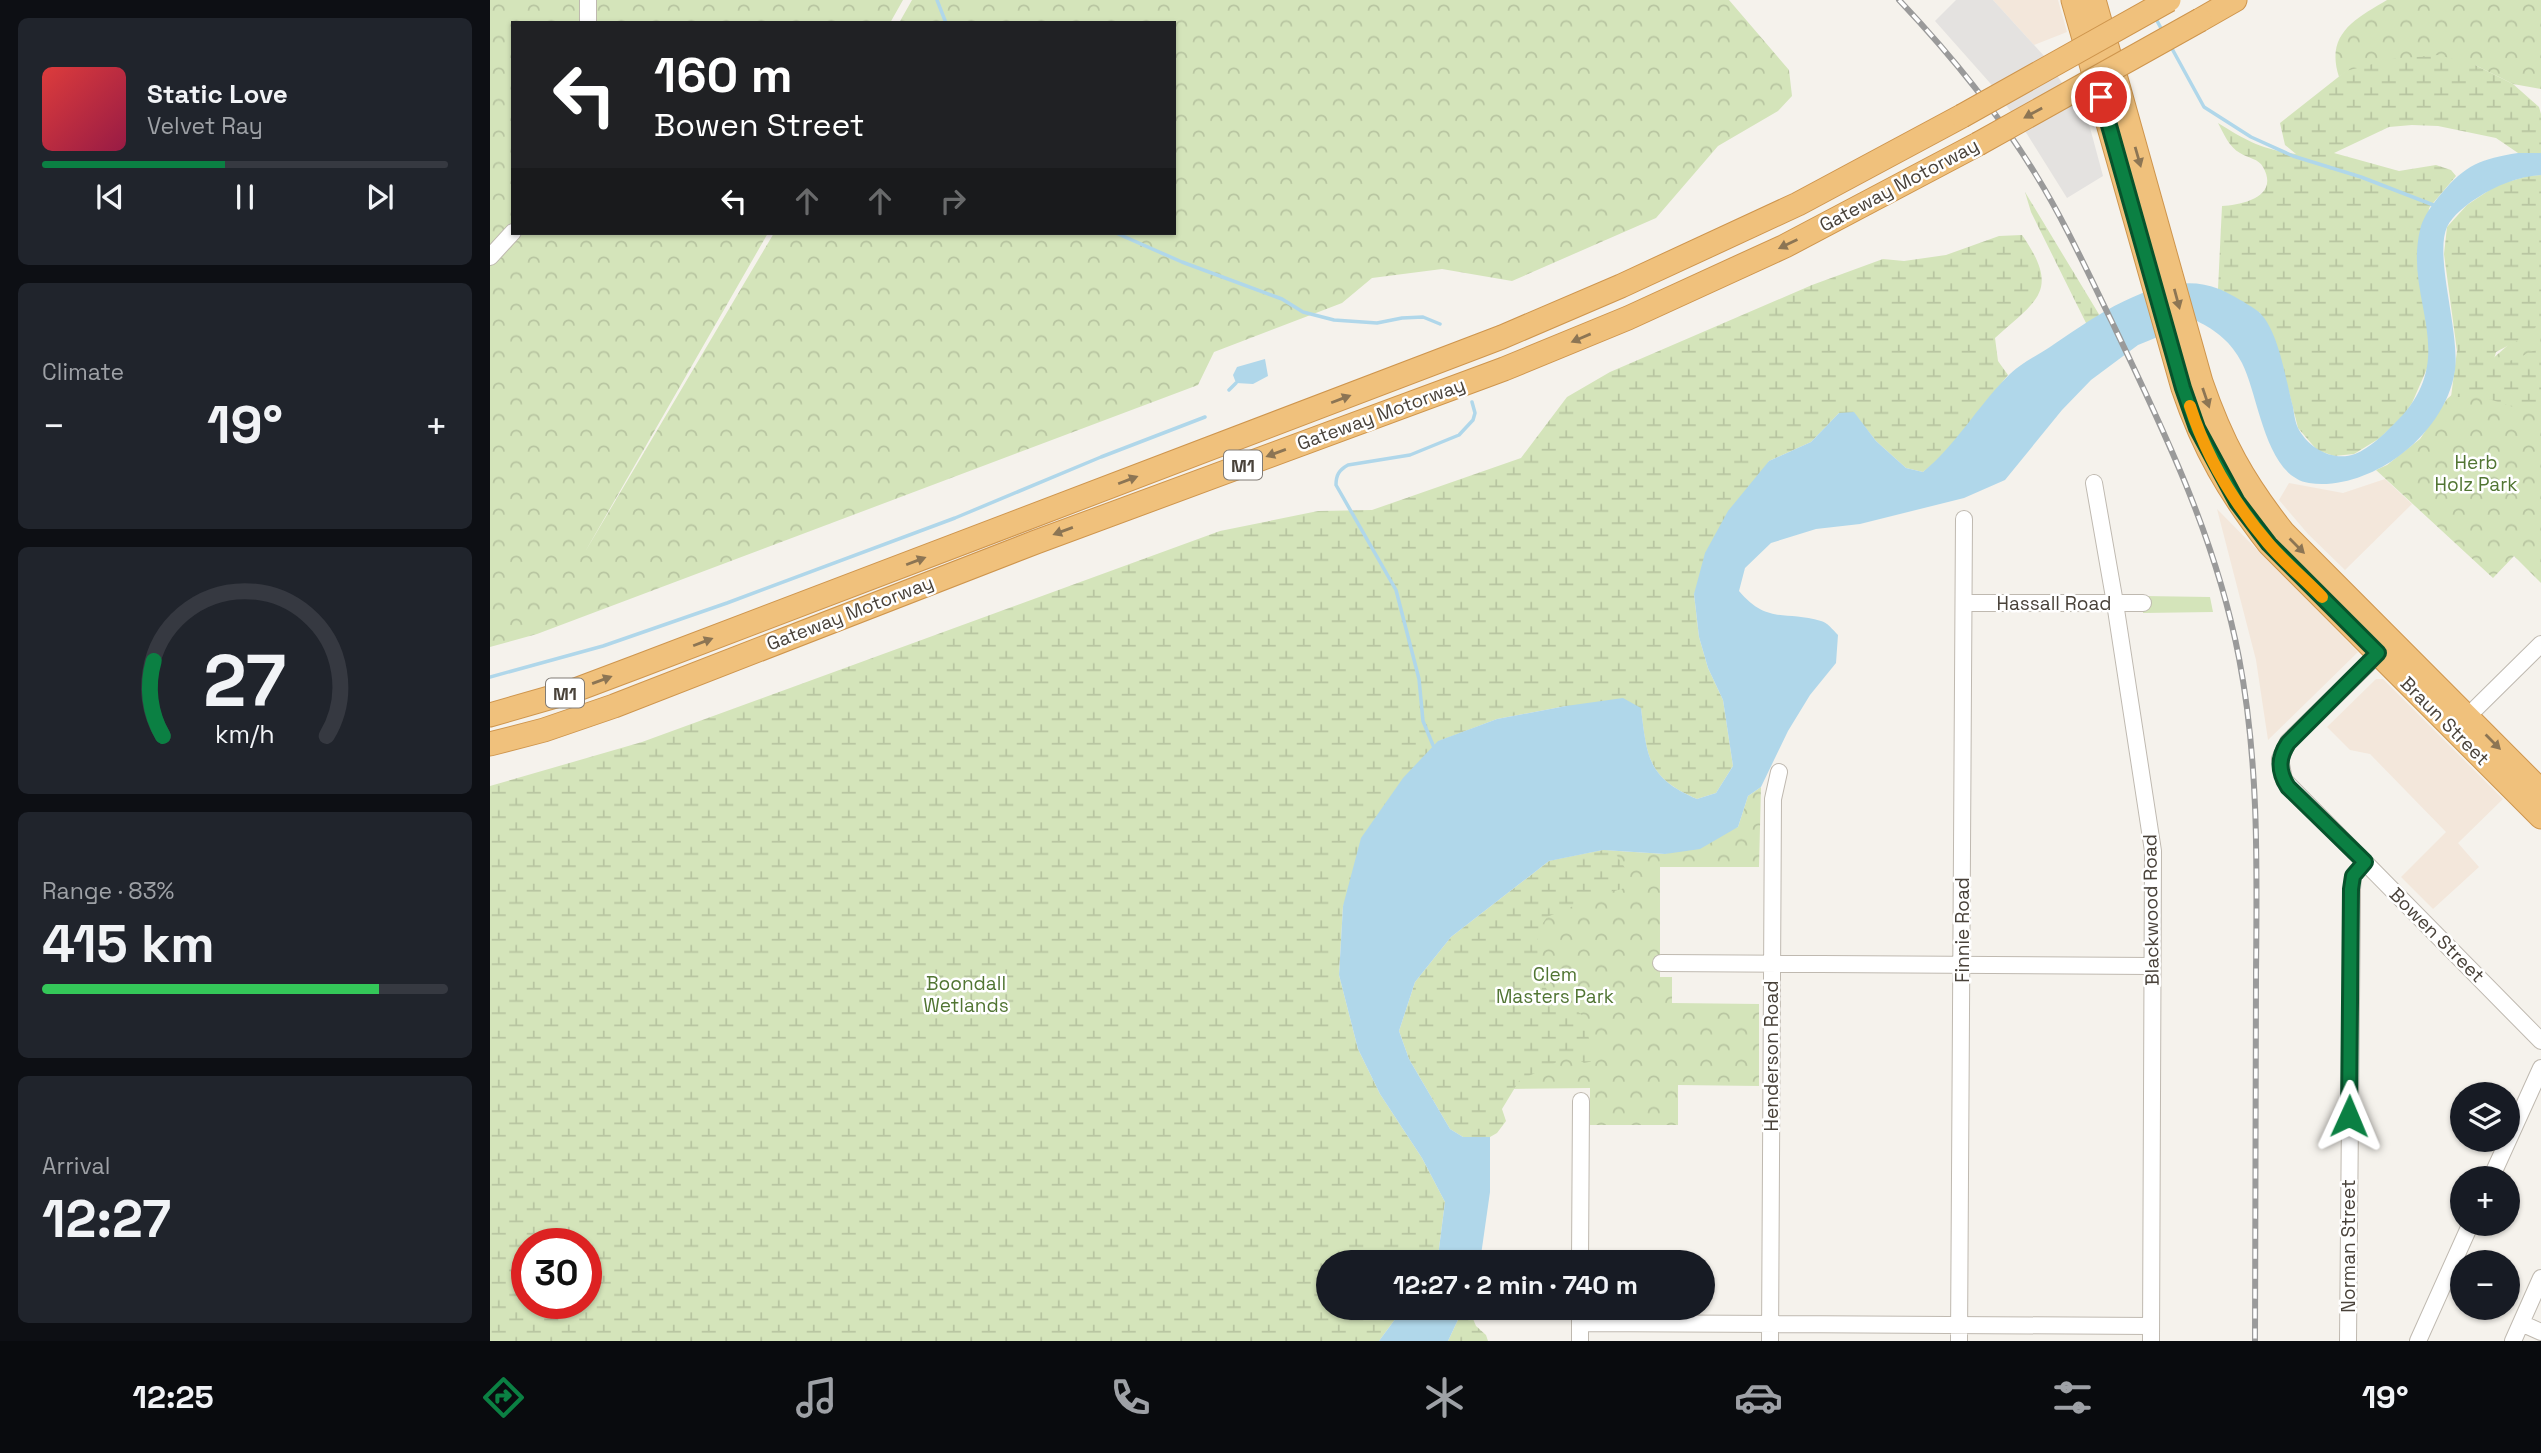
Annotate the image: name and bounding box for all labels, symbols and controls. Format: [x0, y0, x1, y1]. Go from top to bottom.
text: 160 m [654, 44, 792, 106]
icon: left [539, 49, 630, 140]
pin [2071, 67, 2131, 127]
text: Static Love [147, 77, 288, 111]
icon: arrive [2082, 78, 2120, 116]
text: Bowen Street [654, 105, 865, 145]
one-way arrow [2024, 107, 2043, 119]
text: Velvet Ray [147, 111, 263, 141]
street label: Gateway Motorway [1815, 132, 1983, 238]
one-way arrow [2133, 146, 2143, 167]
icon: previous [91, 178, 129, 216]
icon: pause [226, 178, 264, 216]
icon: next [361, 178, 399, 216]
icon: left [715, 182, 753, 220]
icon: ahead [788, 182, 826, 220]
icon: ahead [861, 182, 899, 220]
icon: right [934, 182, 972, 220]
one-way arrow [1778, 238, 1798, 249]
one-way arrow [2172, 288, 2183, 310]
one-way arrow [1570, 332, 1591, 343]
text: Climate [42, 357, 124, 387]
street label: Gateway Motorway [1294, 372, 1468, 456]
one-way arrow [2201, 387, 2212, 408]
text: 19° [207, 392, 283, 458]
one-way arrow [1330, 393, 1351, 404]
text: − [42, 402, 66, 450]
text: + [424, 402, 448, 450]
one-way arrow [1266, 447, 1287, 458]
road number: M1 [1224, 450, 1262, 480]
park label: Herb Holz Park [2434, 450, 2518, 497]
one-way arrow [1118, 474, 1139, 485]
one-way arrow [1052, 526, 1073, 537]
one-way arrow [2289, 537, 2305, 554]
one-way arrow [905, 555, 926, 566]
street label: Gateway Motorway [763, 570, 937, 656]
street label: Hassall Road [1996, 591, 2112, 616]
text: 27 [204, 635, 286, 728]
one-way arrow [693, 636, 714, 647]
street label: Braun Street [2395, 671, 2495, 771]
one-way arrow [591, 674, 612, 685]
road number: M1 [546, 678, 584, 708]
text: km/h [215, 718, 275, 750]
one-way arrow [2484, 733, 2500, 750]
street label: Blackwood Road [2137, 834, 2165, 986]
text: Range · 83% [42, 876, 174, 906]
street label: Finnie Road [1950, 877, 1975, 983]
street label: Bowen Street [2384, 882, 2490, 988]
text: 415 km [42, 911, 215, 977]
park label: Clem Masters Park [1496, 962, 1614, 1009]
park label: Boondall Wetlands [923, 971, 1009, 1018]
street label: Henderson Road [1759, 981, 1784, 1131]
position arrow [2312, 1079, 2386, 1153]
map controls [2450, 1082, 2520, 1320]
button: layers [2450, 1082, 2520, 1152]
text: Arrival [42, 1151, 110, 1181]
button: + [2450, 1166, 2520, 1236]
street label: Norman Street [2336, 1179, 2361, 1313]
text: 12:27 [42, 1186, 171, 1252]
speed limit sign: 30 [511, 1228, 602, 1319]
button: − [2450, 1250, 2520, 1320]
text: 12:27 · 2 min · 740 m [1393, 1268, 1638, 1302]
icon: directions [479, 1373, 528, 1422]
icon: music [792, 1373, 841, 1422]
icon: phone [1106, 1373, 1155, 1422]
icon: climate [1420, 1373, 1469, 1422]
icon: car [1734, 1373, 1783, 1422]
icon: filters [2048, 1373, 2097, 1422]
text: 12:25 [132, 1377, 214, 1417]
text: 19° [2362, 1377, 2409, 1417]

